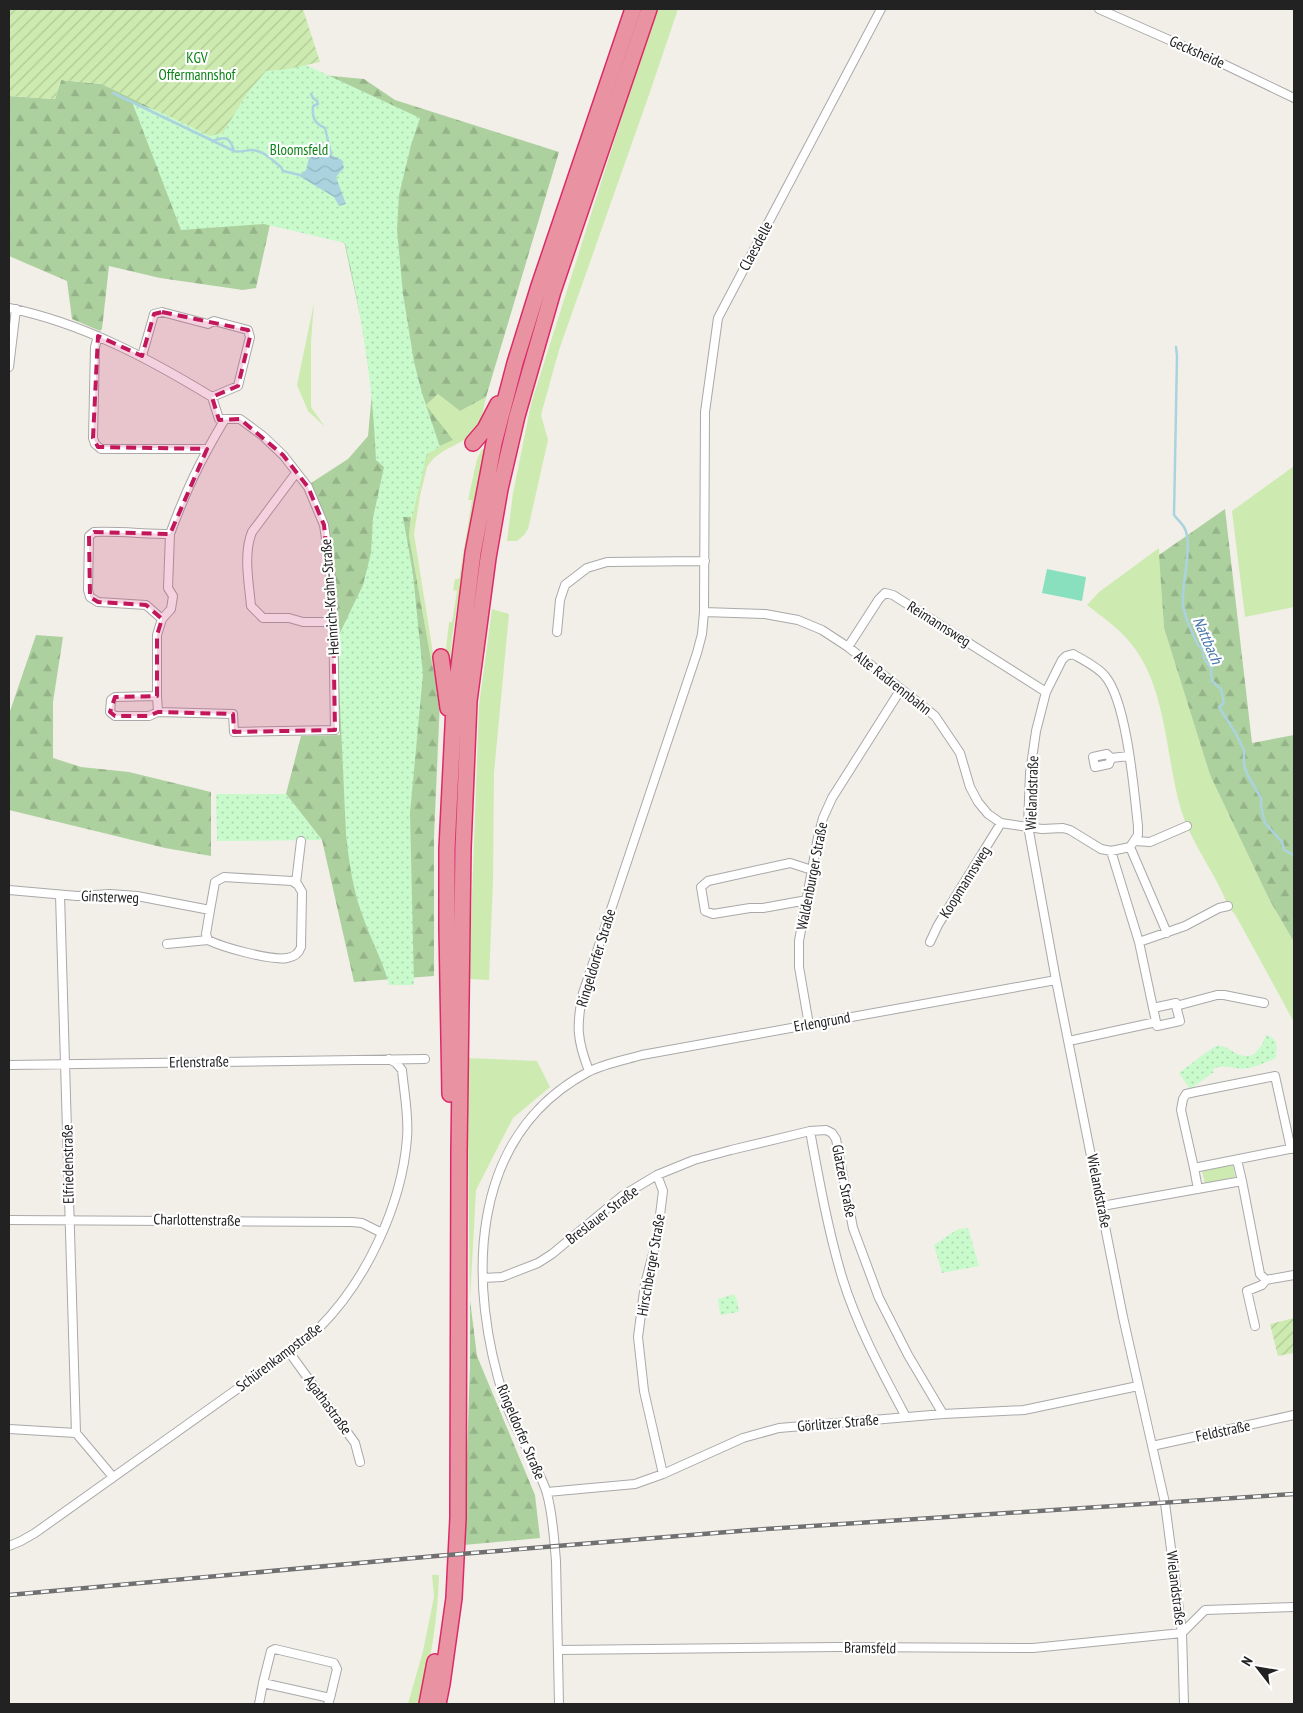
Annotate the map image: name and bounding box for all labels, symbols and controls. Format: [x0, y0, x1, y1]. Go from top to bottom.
street label: Gecksheide [1167, 31, 1228, 72]
park label: KGV Offermannshof [159, 48, 237, 84]
park label: Bloomsfeld [270, 140, 328, 159]
street label: Claesdelle [735, 218, 777, 274]
street label: Heinrich-Krahn-Straße [316, 538, 343, 656]
street label: Reimannsweg [904, 597, 975, 651]
water label: Nattbach [1189, 613, 1228, 668]
street label: Alte Radrennbahn [851, 647, 936, 719]
street label: Wielandstraße [1021, 755, 1042, 831]
street label: Waldenburger Straße [792, 820, 831, 932]
street label: Koopmannsweg [935, 842, 994, 921]
street label: Ginsterweg [81, 886, 139, 907]
street label: Ringeldorfer Straße [572, 906, 619, 1009]
street label: Erlengrund [792, 1007, 852, 1036]
street label: Erlenstraße [169, 1051, 229, 1072]
street label: Elfriedenstraße [57, 1124, 78, 1204]
street label: Glatzer Straße [828, 1143, 861, 1219]
street label: Wielandstraße [1083, 1152, 1116, 1229]
street label: Breslauer Straße [562, 1181, 642, 1248]
street label: Charlottenstraße [153, 1209, 241, 1230]
street label: Hirschberger Straße [632, 1212, 669, 1317]
street label: Schürenkampstraße [232, 1318, 325, 1395]
street label: Agathastraße [300, 1371, 356, 1438]
street label: Ringeldorfer Straße [493, 1381, 550, 1482]
street label: Görlitzer Straße [796, 1409, 879, 1436]
street label: Feldstraße [1194, 1415, 1252, 1446]
street label: Wielandstraße [1163, 1550, 1190, 1626]
street label: Bramsfeld [844, 1638, 896, 1657]
north arrow [1233, 1643, 1283, 1693]
text: N [1237, 1653, 1257, 1669]

